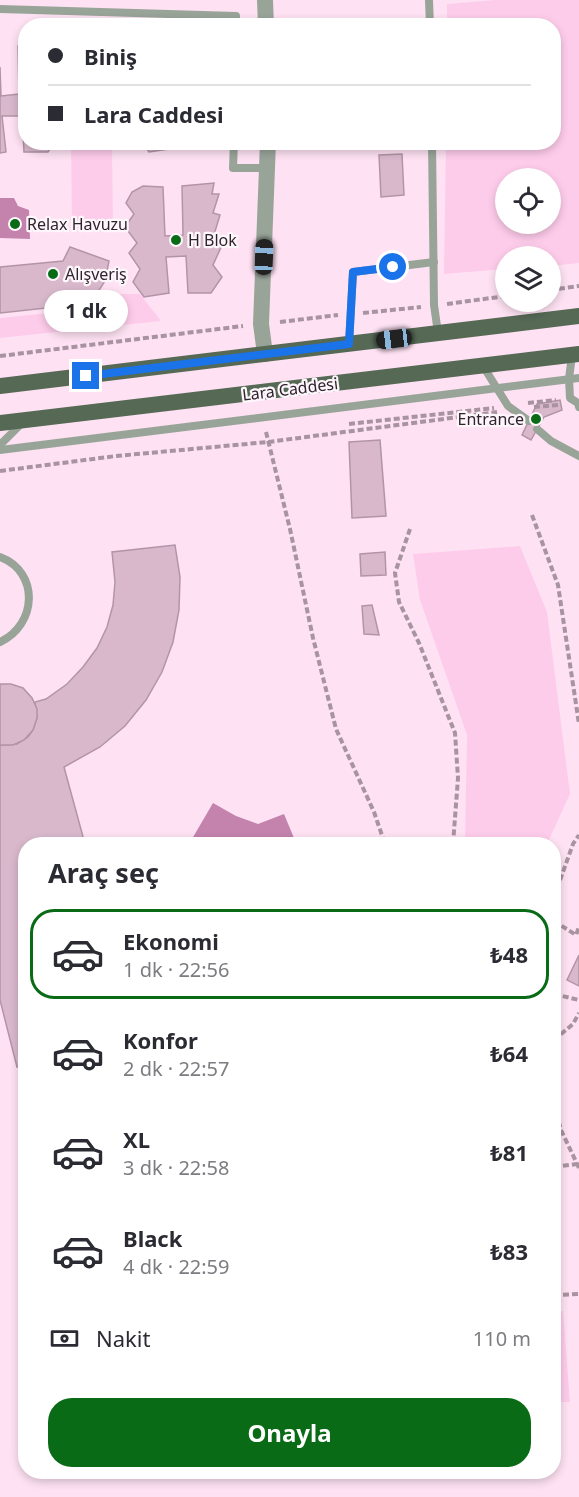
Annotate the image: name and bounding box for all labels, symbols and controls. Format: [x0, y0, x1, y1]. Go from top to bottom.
text: Biniş [84, 41, 137, 71]
text: Lara Caddesi [84, 99, 224, 129]
map controls [495, 168, 561, 312]
button: locate [495, 168, 561, 234]
place label: Relax Havuzu [27, 213, 128, 235]
marker: Relax Havuzu [8, 217, 22, 231]
place label: H Blok [188, 229, 237, 251]
marker: H Blok [169, 233, 183, 247]
car [254, 239, 274, 275]
button: layers [495, 246, 561, 312]
route start [379, 253, 406, 280]
place label: Alışveriş [65, 263, 127, 285]
marker: Alışveriş [46, 267, 60, 281]
callout: 1 dk [44, 289, 128, 331]
text: 1 dk [65, 297, 107, 324]
car [375, 328, 413, 350]
route end [72, 362, 99, 389]
street label: Lara Caddesi [241, 372, 339, 406]
place label: Entrance [458, 408, 524, 430]
marker: Entrance [529, 412, 543, 426]
text: Araç seç [48, 854, 159, 891]
text: Ekonomi [123, 926, 219, 956]
icon: car [51, 927, 105, 981]
text: ₺48 [490, 939, 528, 969]
text: 1 dk · 22:56 [123, 956, 230, 983]
text: Konfor [123, 1025, 198, 1055]
icon: car [51, 1026, 105, 1080]
text: ₺64 [490, 1038, 528, 1068]
text: 2 dk · 22:57 [123, 1055, 230, 1082]
text: XL [123, 1124, 150, 1154]
icon: car [51, 1125, 105, 1179]
text: ₺81 [490, 1137, 528, 1167]
text: 3 dk · 22:58 [123, 1154, 230, 1181]
text: Black [123, 1223, 182, 1253]
icon: car [51, 1224, 105, 1278]
text: ₺83 [490, 1236, 528, 1266]
text: 4 dk · 22:59 [123, 1253, 230, 1280]
icon: cash [48, 1322, 81, 1355]
text: Nakit [96, 1323, 150, 1353]
text: 110 m [473, 1325, 531, 1352]
button: Onayla [48, 1398, 531, 1467]

